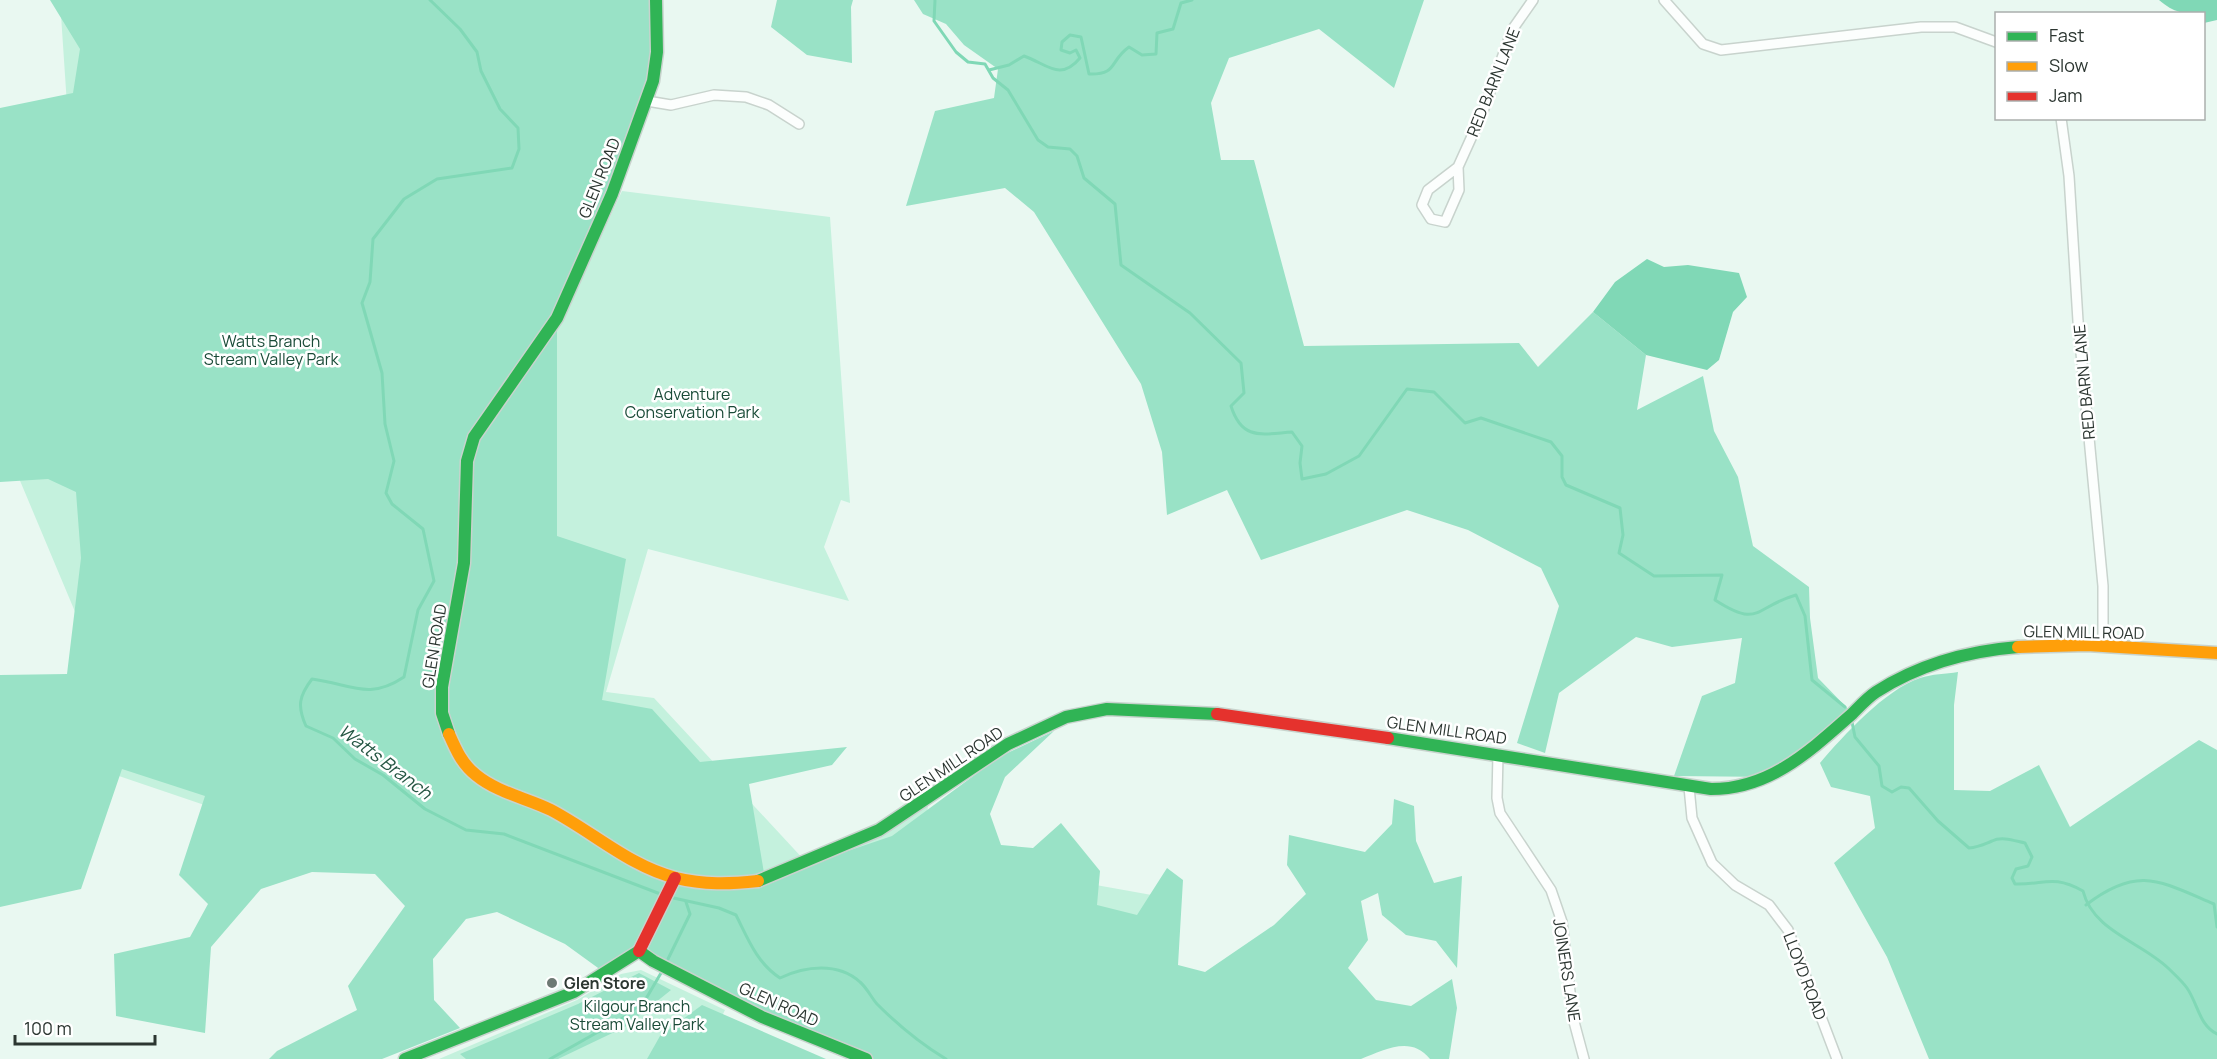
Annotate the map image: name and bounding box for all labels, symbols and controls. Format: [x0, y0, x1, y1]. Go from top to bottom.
legend [1995, 12, 2205, 120]
text: Fast [2049, 23, 2084, 47]
street label: RED BARN LANE [1461, 24, 1525, 140]
text: Slow [2049, 53, 2089, 77]
text: Jam [2049, 83, 2083, 107]
street label: GLEN ROAD [573, 134, 625, 222]
street label: RED BARN LANE [2068, 323, 2100, 441]
park label: Watts Branch Stream Valley Park [204, 330, 339, 370]
park label: Adventure Conservation Park [625, 383, 760, 423]
street label: GLEN ROAD [416, 602, 452, 690]
street label: GLEN MILL ROAD [2023, 620, 2145, 644]
street label: GLEN MILL ROAD [1386, 711, 1509, 749]
water label: Watts Branch [334, 718, 438, 805]
street label: GLEN MILL ROAD [895, 721, 1007, 807]
street label: JOINERS LANE [1548, 917, 1586, 1023]
street label: LLOYD ROAD [1778, 929, 1832, 1023]
place label: Glen Store [564, 972, 646, 994]
marker: Glen Store [545, 976, 559, 990]
street label: GLEN ROAD [736, 977, 823, 1031]
park label: Kilgour Branch Stream Valley Park [570, 995, 705, 1035]
scale bar [15, 1008, 154, 1046]
text: 100 m [24, 1016, 72, 1040]

